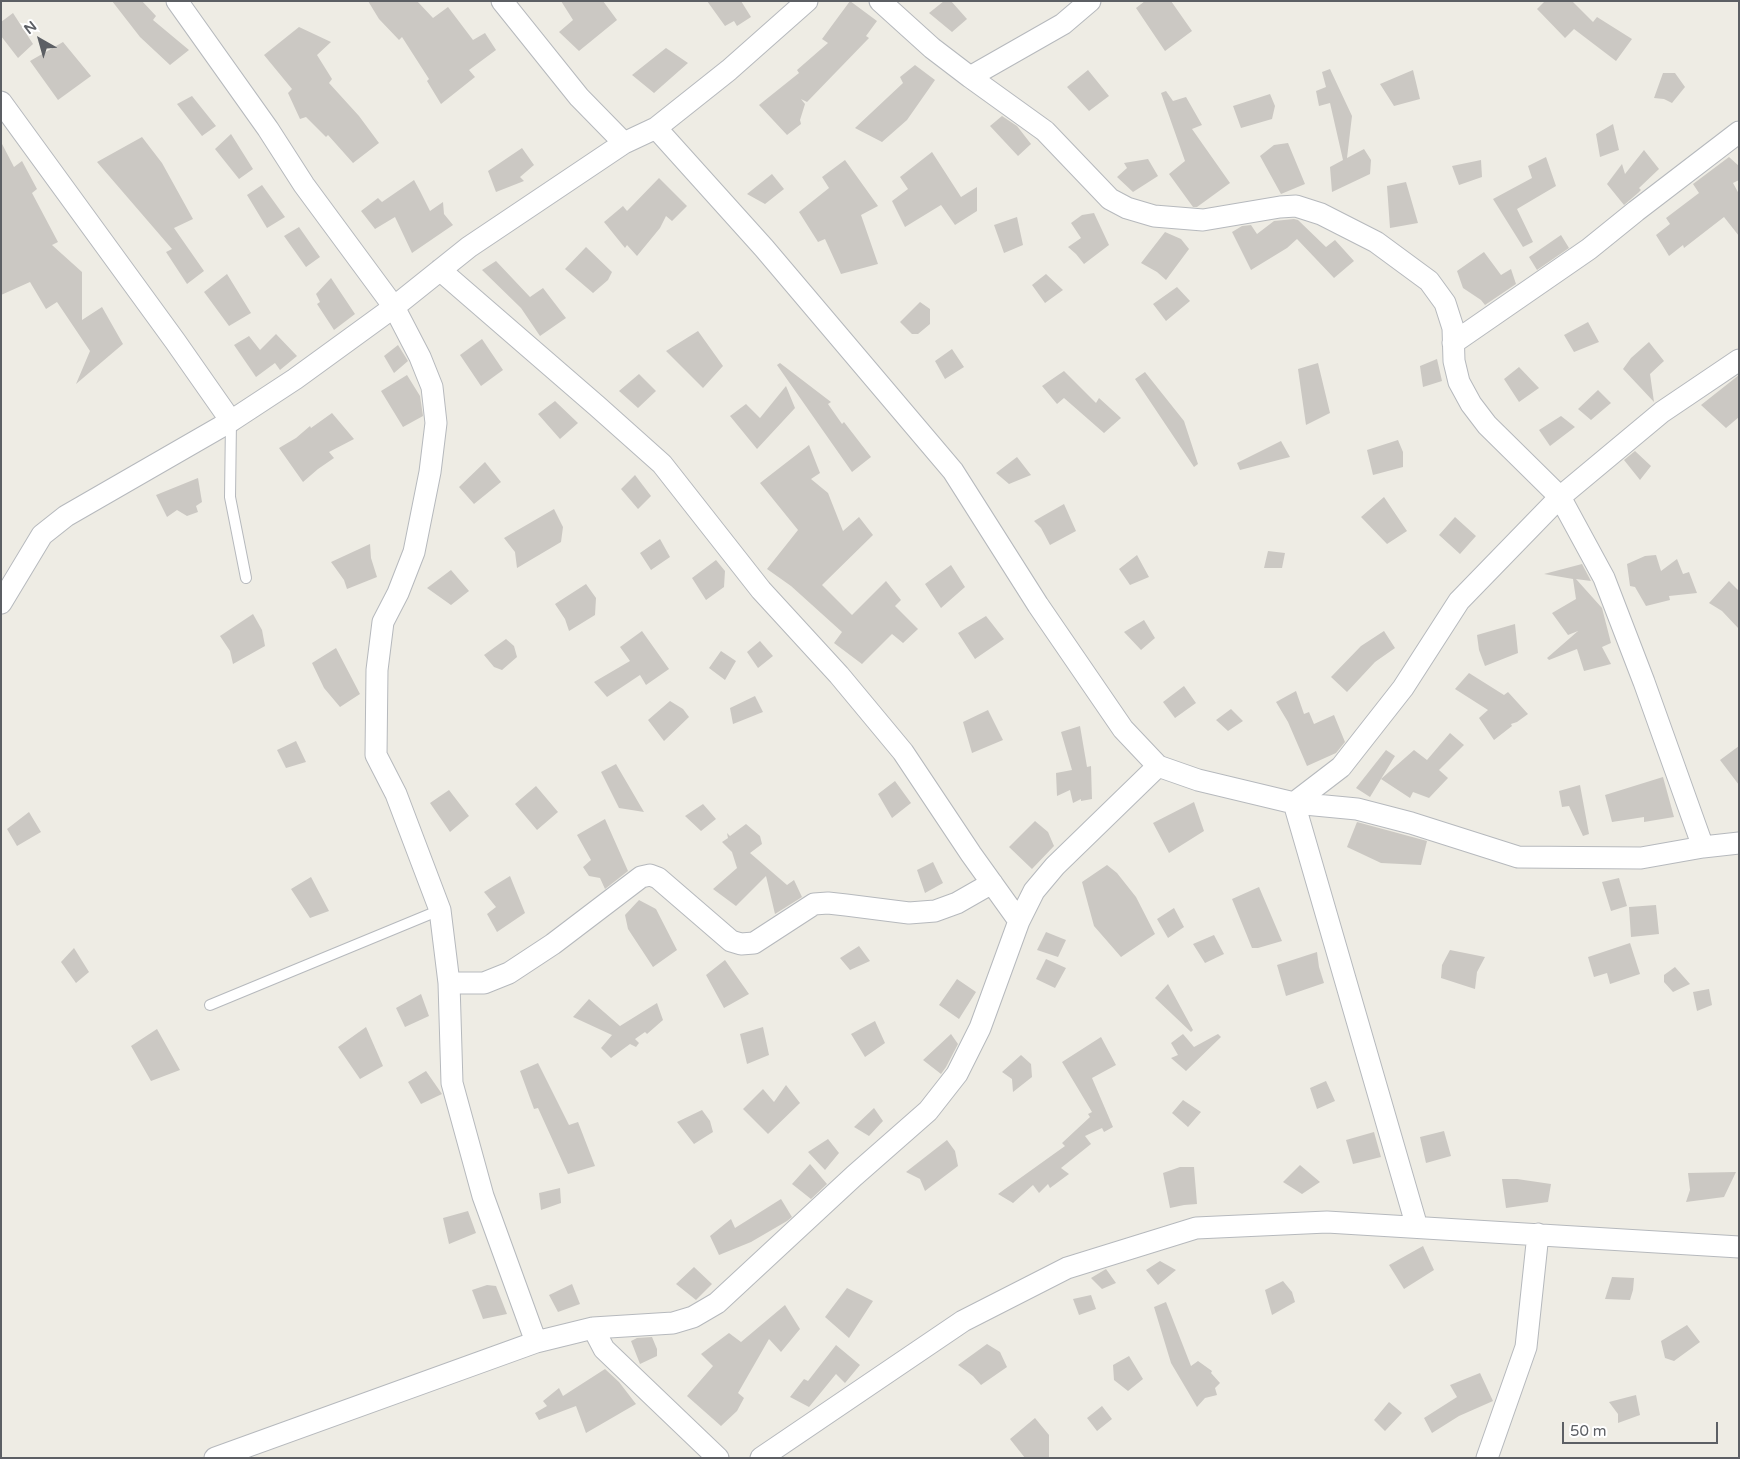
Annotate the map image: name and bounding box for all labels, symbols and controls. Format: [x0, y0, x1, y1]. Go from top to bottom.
north arrow [15, 15, 65, 65]
text: N [21, 18, 40, 38]
scale bar [1565, 1412, 1721, 1444]
text: 50 m [1570, 1422, 1607, 1440]

